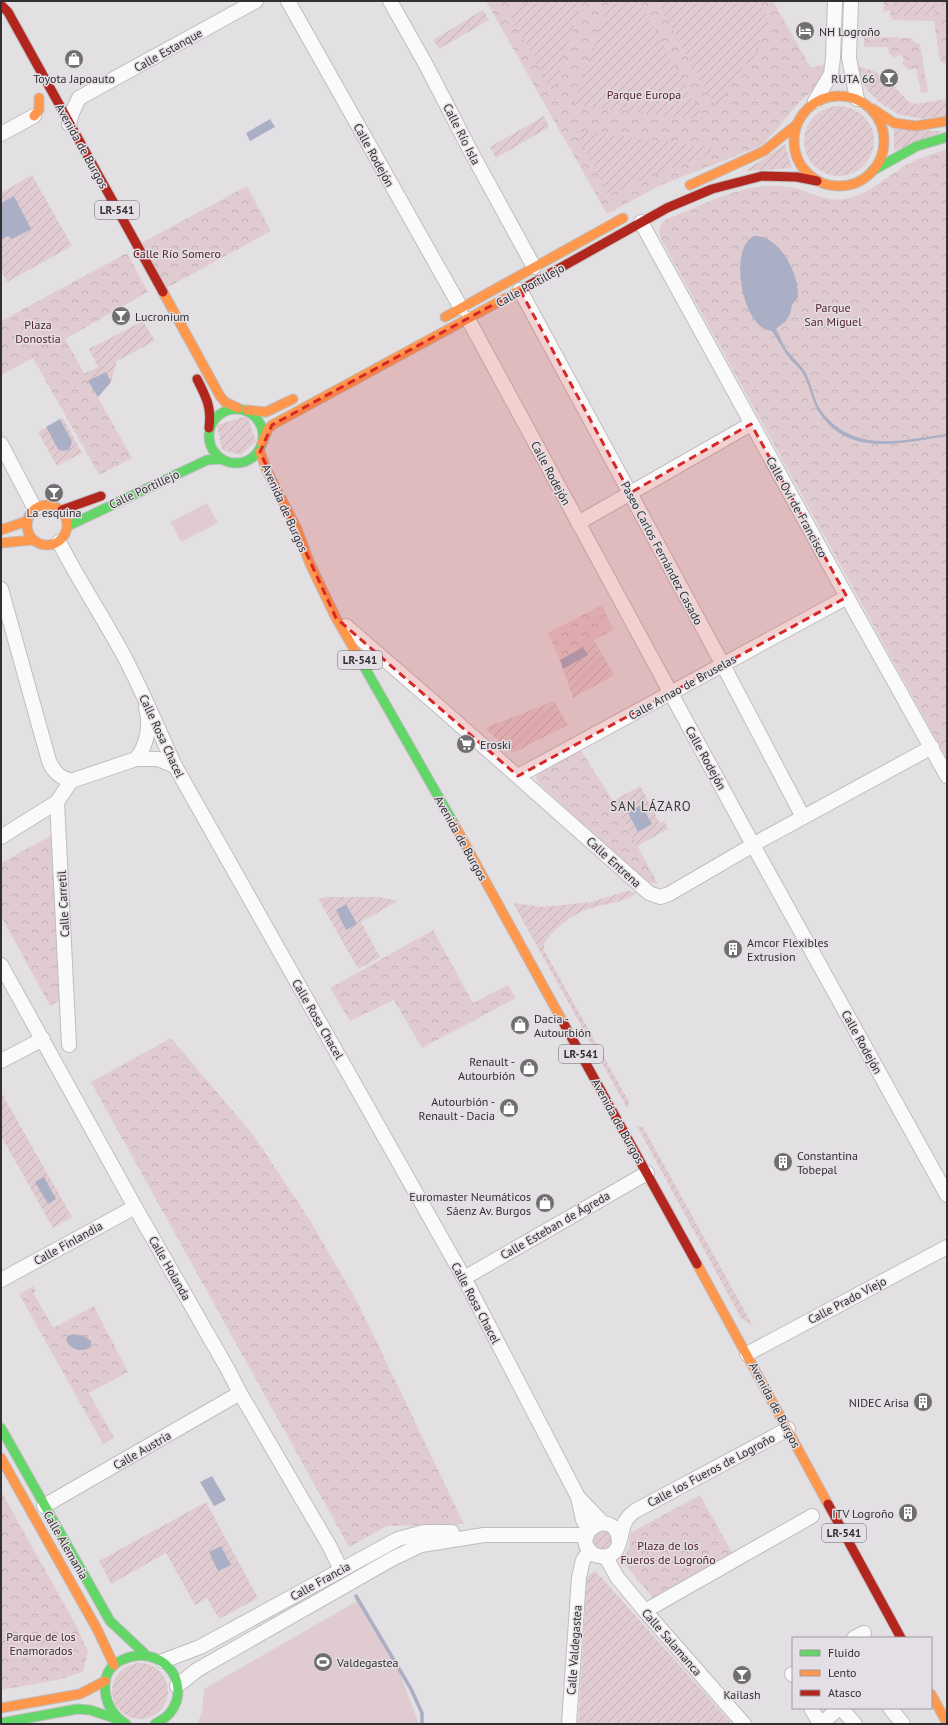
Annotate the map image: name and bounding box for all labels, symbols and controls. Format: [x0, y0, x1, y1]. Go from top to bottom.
hotel icon: NH Logroño [794, 20, 816, 42]
place label: NH Logroño [819, 24, 880, 39]
street label: Calle Estanque [131, 25, 205, 75]
shop icon: Toyota Japoauto [63, 48, 85, 70]
bar icon: RUTA 66 [878, 67, 900, 89]
place label: Toyota Japoauto [33, 71, 115, 86]
place label: RUTA 66 [831, 71, 875, 86]
park label: Parque Europa [607, 87, 681, 102]
street label: Avenida de Burgos [52, 101, 112, 191]
street label: Calle Río Isla [440, 101, 484, 167]
street label: Calle Rodejón [350, 120, 398, 190]
road number: LR-541 [95, 201, 139, 219]
park label: Calle Río Somero [133, 246, 221, 261]
street label: Calle Portillejo [493, 260, 567, 310]
park label: Parque San Miguel [804, 300, 862, 329]
bar icon: Lucronium [110, 305, 132, 327]
place label: Lucronium [135, 309, 189, 324]
park label: Plaza Donostia [15, 317, 61, 346]
street label: Calle Rodejón [528, 438, 574, 508]
street label: Calle Ovi de Francisco [763, 454, 831, 560]
street label: Avenida de Burgos [259, 462, 311, 554]
street label: Calle Portillejo [106, 466, 182, 512]
street label: Paseo Carlos Fernández Casado [618, 479, 706, 627]
bar icon: La esquina [43, 482, 65, 504]
place label: La esquina [27, 505, 81, 520]
road number: LR-541 [338, 651, 382, 669]
street label: Calle Arnao de Bruselas [626, 651, 738, 723]
street label: Calle Rosa Chacel [136, 692, 188, 781]
street label: Calle Rodejón [682, 723, 730, 793]
supermarket icon: Eroski [455, 733, 477, 755]
place label: Eroski [480, 737, 511, 752]
street label: Avenida de Burgos [431, 793, 491, 883]
district label: SAN LÁZARO [610, 798, 692, 815]
street label: Calle Entrena [583, 833, 645, 891]
street label: Calle Carretil [54, 870, 72, 938]
place label: Amcor Flexibles Extrusion [747, 935, 829, 964]
building icon: Amcor Flexibles Extrusion [722, 938, 744, 960]
street label: Calle Rosa Chacel [289, 976, 347, 1062]
street label: Calle Rodejón [838, 1007, 886, 1077]
place label: Dacia - Autourbión [534, 1011, 591, 1040]
shop icon: Dacia - Autourbión [509, 1014, 531, 1036]
road number: LR-541 [559, 1045, 603, 1063]
place label: Renault - Autourbión [458, 1054, 515, 1083]
shop icon: Renault - Autourbión [518, 1057, 540, 1079]
street label: Avenida de Burgos [588, 1076, 648, 1166]
place label: Autourbión - Renault - Dacia [419, 1094, 495, 1123]
shop icon: Autourbión - Renault - Dacia [498, 1097, 520, 1119]
place label: Constantina Tobepal [797, 1148, 858, 1177]
building icon: Constantina Tobepal [772, 1151, 794, 1173]
street label: Calle Esteban de Ágreda [498, 1188, 612, 1262]
place label: Euromaster Neumáticos Sáenz Av. Burgos [409, 1189, 531, 1218]
shop icon: Euromaster Neumáticos Sáenz Av. Burgos [534, 1192, 556, 1214]
street label: Calle Finlandia [31, 1218, 105, 1268]
street label: Calle Holanda [146, 1233, 194, 1303]
street label: Calle Rosa Chacel [448, 1260, 504, 1347]
street label: Calle Prado Viejo [805, 1273, 889, 1327]
street label: Avenida de Burgos [746, 1360, 804, 1450]
building icon: NIDEC Arisa [912, 1391, 934, 1413]
place label: NIDEC Arisa [849, 1395, 909, 1410]
street label: Calle Austria [110, 1427, 174, 1473]
street label: Calle los Fueros de Logroño [645, 1430, 777, 1510]
building icon: ITV Logroño [897, 1502, 919, 1524]
place label: ITV Logroño [832, 1506, 894, 1521]
street label: Calle Alemania [40, 1508, 92, 1582]
road number: LR-541 [822, 1524, 866, 1542]
park label: Plaza de los Fueros de Logroño [620, 1538, 716, 1567]
street label: Calle Francia [287, 1558, 353, 1604]
street label: Calle Valdegastea [563, 1605, 585, 1695]
street label: Calle Salamanca [639, 1605, 705, 1679]
park label: Parque de los Enamorados [6, 1629, 76, 1658]
legend [792, 1637, 932, 1709]
text: Fluido [828, 1645, 860, 1660]
sports icon: Valdegastea [312, 1651, 334, 1673]
place label: Valdegastea [336, 1655, 399, 1670]
bar icon: Kailash [731, 1664, 753, 1686]
text: Lento [828, 1665, 857, 1680]
text: Atasco [828, 1685, 861, 1700]
place label: Kailash [723, 1687, 761, 1702]

